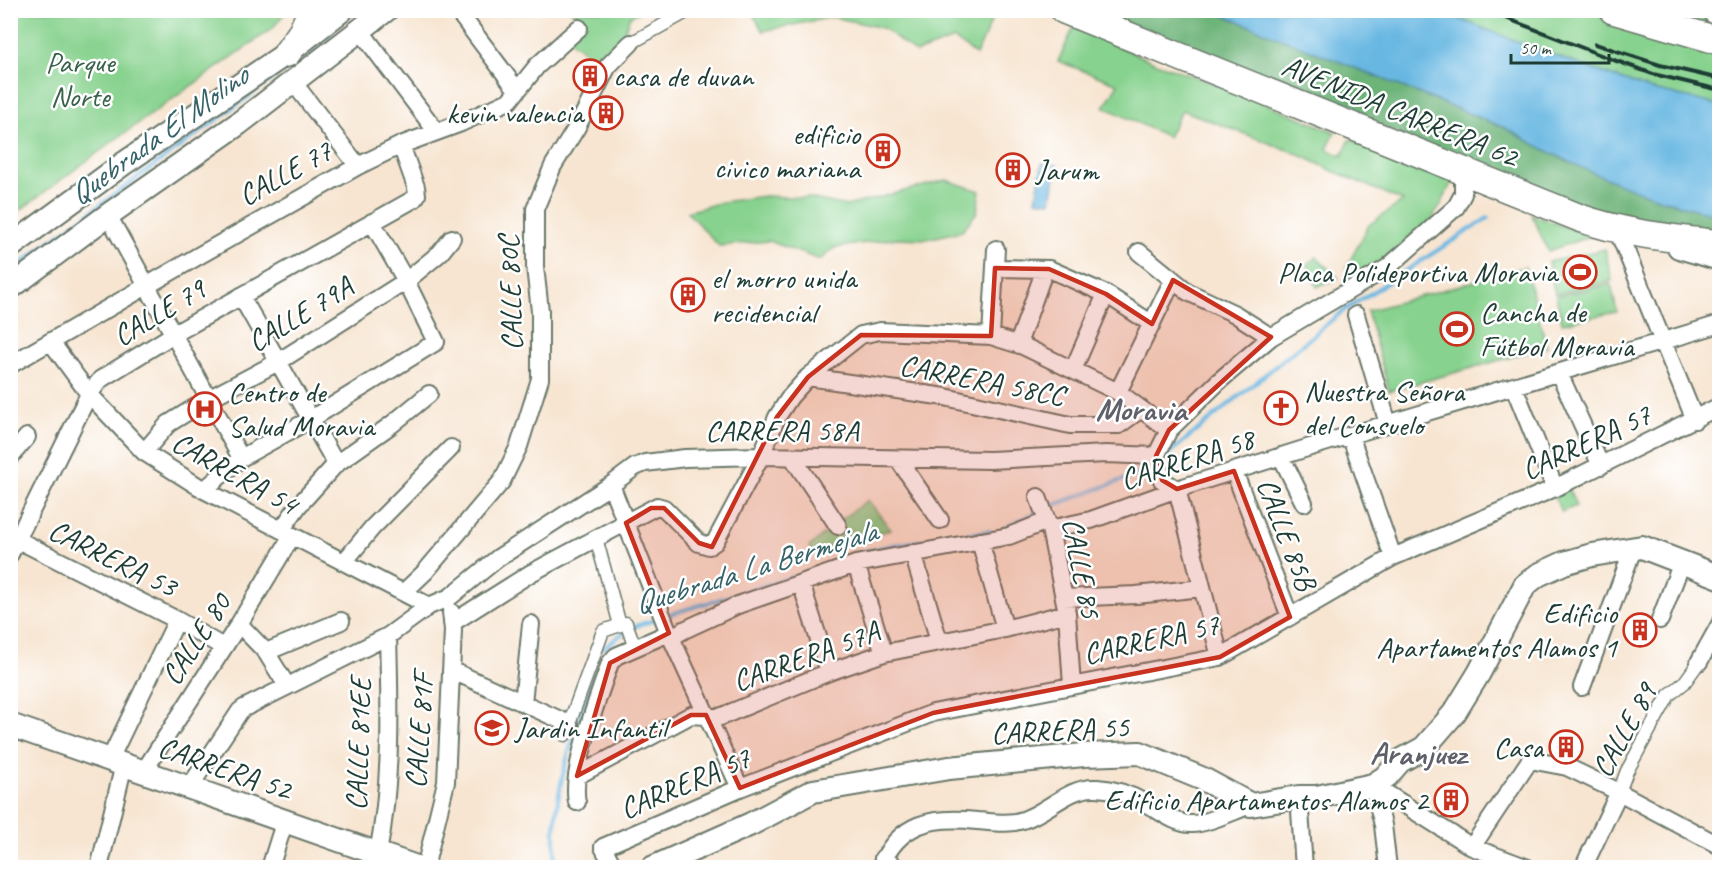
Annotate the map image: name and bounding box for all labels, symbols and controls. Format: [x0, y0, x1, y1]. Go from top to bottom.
scale bar [1511, 27, 1608, 65]
text: 50 m [1520, 37, 1553, 59]
park label: Parque Norte [46, 43, 117, 115]
street label: AVENIDA CARRERA 62 [1277, 46, 1526, 177]
water label: Quebrada El Molino [60, 53, 260, 214]
place label: casa de duvan [613, 57, 755, 95]
building icon: casa de duvan [572, 58, 608, 94]
place label: kevin valencia [447, 94, 586, 132]
building icon: kevin valencia [588, 95, 624, 131]
place label: edificio civico mariana [714, 115, 862, 187]
street label: CALLE 77 [231, 131, 340, 214]
building icon: edificio civico mariana [865, 133, 901, 169]
place label: Jarum [1034, 151, 1100, 189]
building icon: Jarum [995, 152, 1031, 188]
street label: CALLE 80C [489, 232, 531, 351]
place label: Placa Polideportiva Moravia [1277, 253, 1560, 291]
sports icon: Placa Polideportiva Moravia [1562, 254, 1598, 290]
place label: el morro unida recidencial [711, 259, 859, 331]
street label: CALLE 79A [240, 267, 361, 360]
street label: CALLE 79 [106, 268, 214, 354]
building icon: el morro unida recidencial [670, 277, 706, 313]
place label: Cancha de Fútbol Moravia [1480, 293, 1635, 365]
sports icon: Cancha de Fútbol Moravia [1439, 311, 1475, 347]
street label: CARRERA 58CC [896, 345, 1071, 415]
place label: Nuestra Señora del Consuelo [1304, 372, 1466, 444]
place label: Centro de Salud Moravia [228, 373, 377, 445]
district label: Moravia [1096, 389, 1189, 430]
church icon: Nuestra Señora del Consuelo [1263, 390, 1299, 426]
hospital icon: Centro de Salud Moravia [187, 391, 223, 427]
street label: CARRERA 57 [1515, 395, 1658, 488]
street label: CARRERA 58A [705, 411, 861, 449]
street label: CARRERA 58 [1115, 419, 1261, 498]
street label: CARRERA 54 [165, 423, 307, 524]
street label: CALLE 85B [1248, 473, 1327, 598]
water label: Quebrada La Bermejala [629, 509, 885, 623]
street label: CARRERA 53 [43, 511, 186, 606]
street label: CALLE 85 [1054, 515, 1111, 623]
street label: CALLE 80 [152, 584, 241, 692]
place label: Edificio Apartamentos Alamos 1 [1376, 594, 1618, 666]
street label: CARRERA 57 [1079, 605, 1224, 673]
street label: CARRERA 57A [727, 611, 886, 700]
building icon: Edificio Apartamentos Alamos 1 [1622, 612, 1658, 648]
street label: CALLE 81F [396, 666, 442, 790]
street label: CALLE 81EE [337, 673, 379, 811]
street label: CALLE 89 [1583, 674, 1666, 784]
street label: CARRERA 55 [990, 707, 1132, 753]
place label: Jardin Infantil [513, 709, 671, 747]
school or university icon: Jardin Infantil [474, 710, 510, 746]
street label: CARRERA 52 [153, 728, 299, 809]
place label: Casa [1493, 728, 1545, 766]
building icon: Casa [1548, 729, 1584, 765]
district label: Aranjuez [1370, 733, 1470, 774]
street label: CARRERA 57 [614, 738, 757, 828]
place label: Edificio Apartamentos Alamos 2 [1105, 781, 1430, 819]
building icon: Edificio Apartamentos Alamos 2 [1433, 782, 1469, 818]

